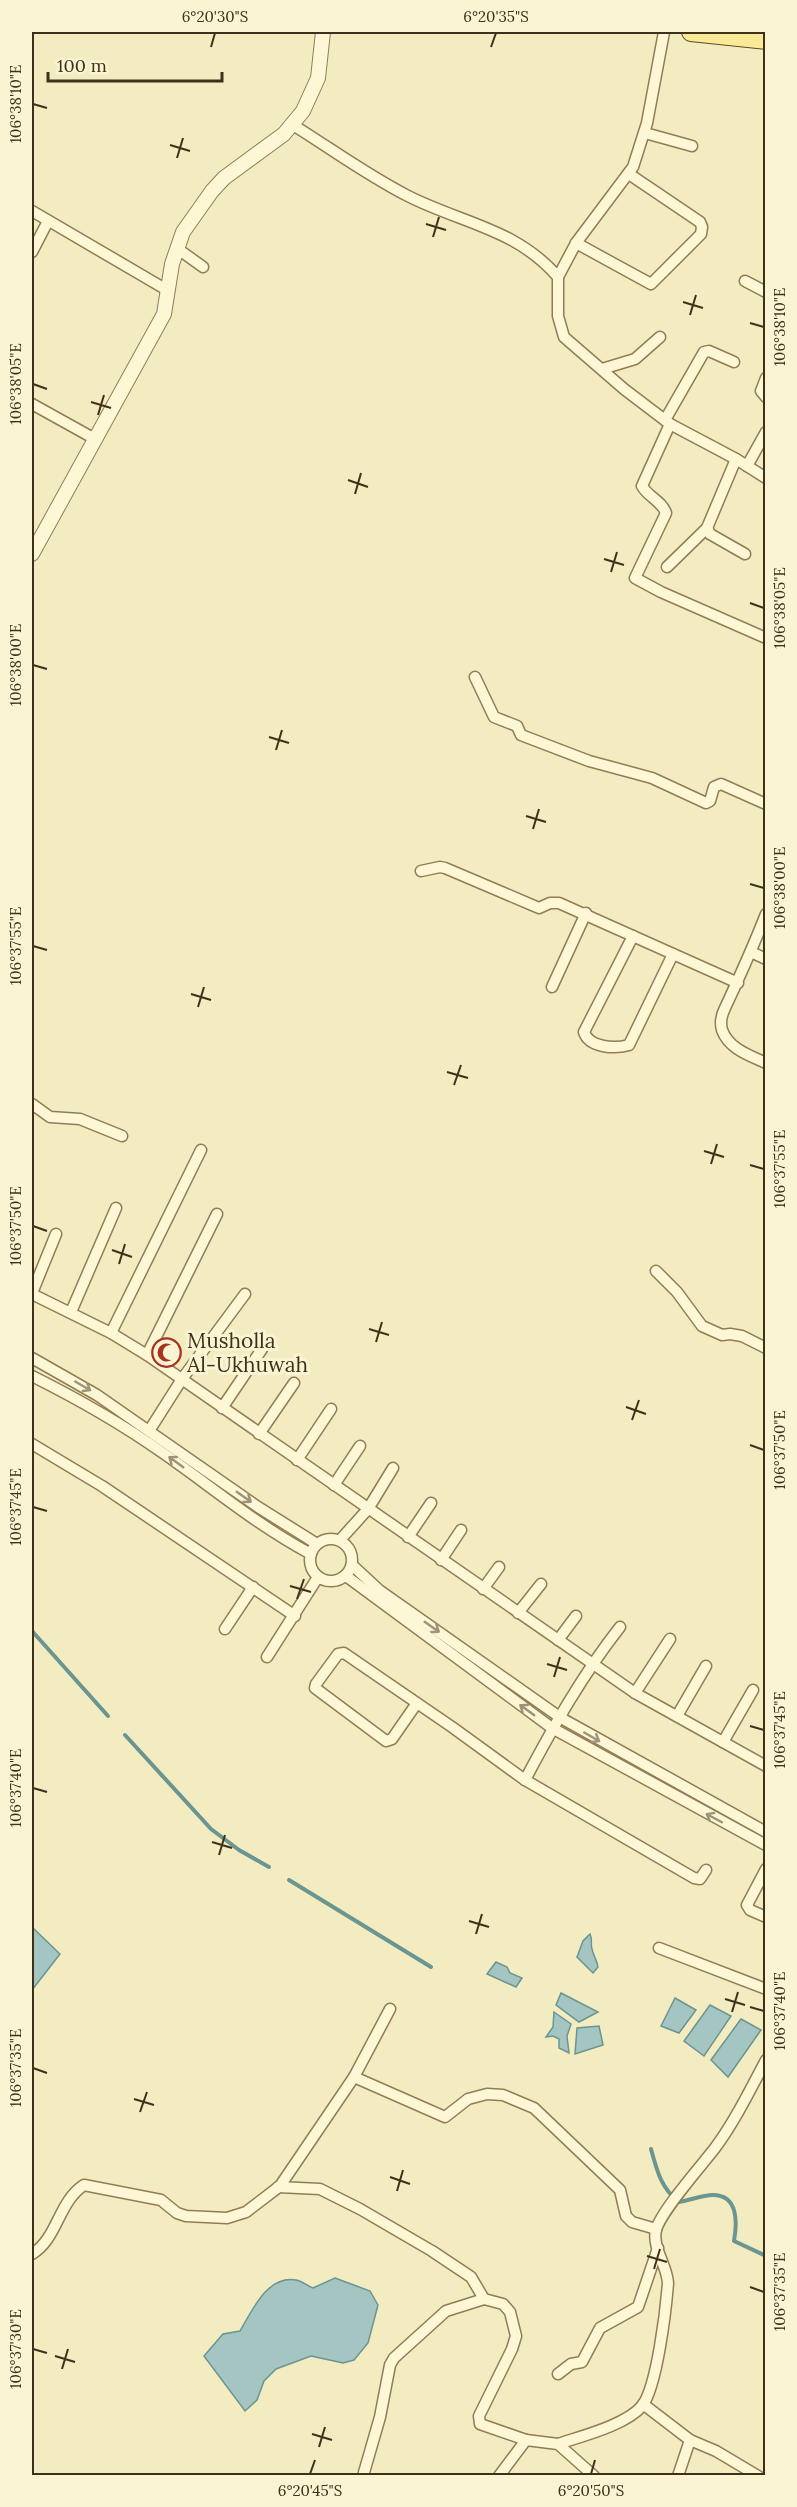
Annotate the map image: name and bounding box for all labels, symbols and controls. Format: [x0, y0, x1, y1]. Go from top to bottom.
text: 6°20'30"S [182, 7, 248, 26]
text: 6°20'35"S [463, 7, 529, 26]
scale bar [48, 45, 222, 83]
text: 100 m [57, 54, 107, 77]
text: 106°38'10"E [6, 65, 25, 143]
text: 106°38'10"E [770, 288, 789, 366]
text: 106°38'05"E [6, 343, 25, 425]
text: 106°38'05"E [770, 567, 789, 649]
text: 106°38'00"E [6, 624, 25, 706]
text: 106°38'00"E [770, 847, 789, 929]
text: 106°37'55"E [6, 907, 25, 985]
text: 106°37'55"E [770, 1130, 789, 1208]
text: 106°37'50"E [6, 1186, 25, 1266]
place label: Musholla Al-Ukhuwah [186, 1327, 308, 1378]
mosque icon: Musholla Al-Ukhuwah [150, 1336, 182, 1368]
one-way arrow [74, 1381, 91, 1393]
text: 106°37'50"E [770, 1410, 789, 1490]
one-way arrow [168, 1456, 184, 1468]
text: 106°37'45"E [6, 1468, 25, 1546]
one-way arrow [235, 1490, 251, 1503]
one-way arrow [423, 1621, 439, 1633]
text: 106°37'45"E [770, 1691, 789, 1769]
one-way arrow [519, 1704, 535, 1716]
one-way arrow [583, 1732, 600, 1744]
text: 106°37'40"E [6, 1749, 25, 1827]
one-way arrow [706, 1812, 723, 1824]
text: 106°37'40"E [770, 1972, 789, 2050]
text: 106°37'35"E [6, 2029, 25, 2107]
text: 106°37'35"E [770, 2253, 789, 2331]
text: 106°37'30"E [6, 2309, 25, 2389]
text: 6°20'45"S [278, 2481, 342, 2500]
text: 6°20'50"S [558, 2481, 624, 2500]

